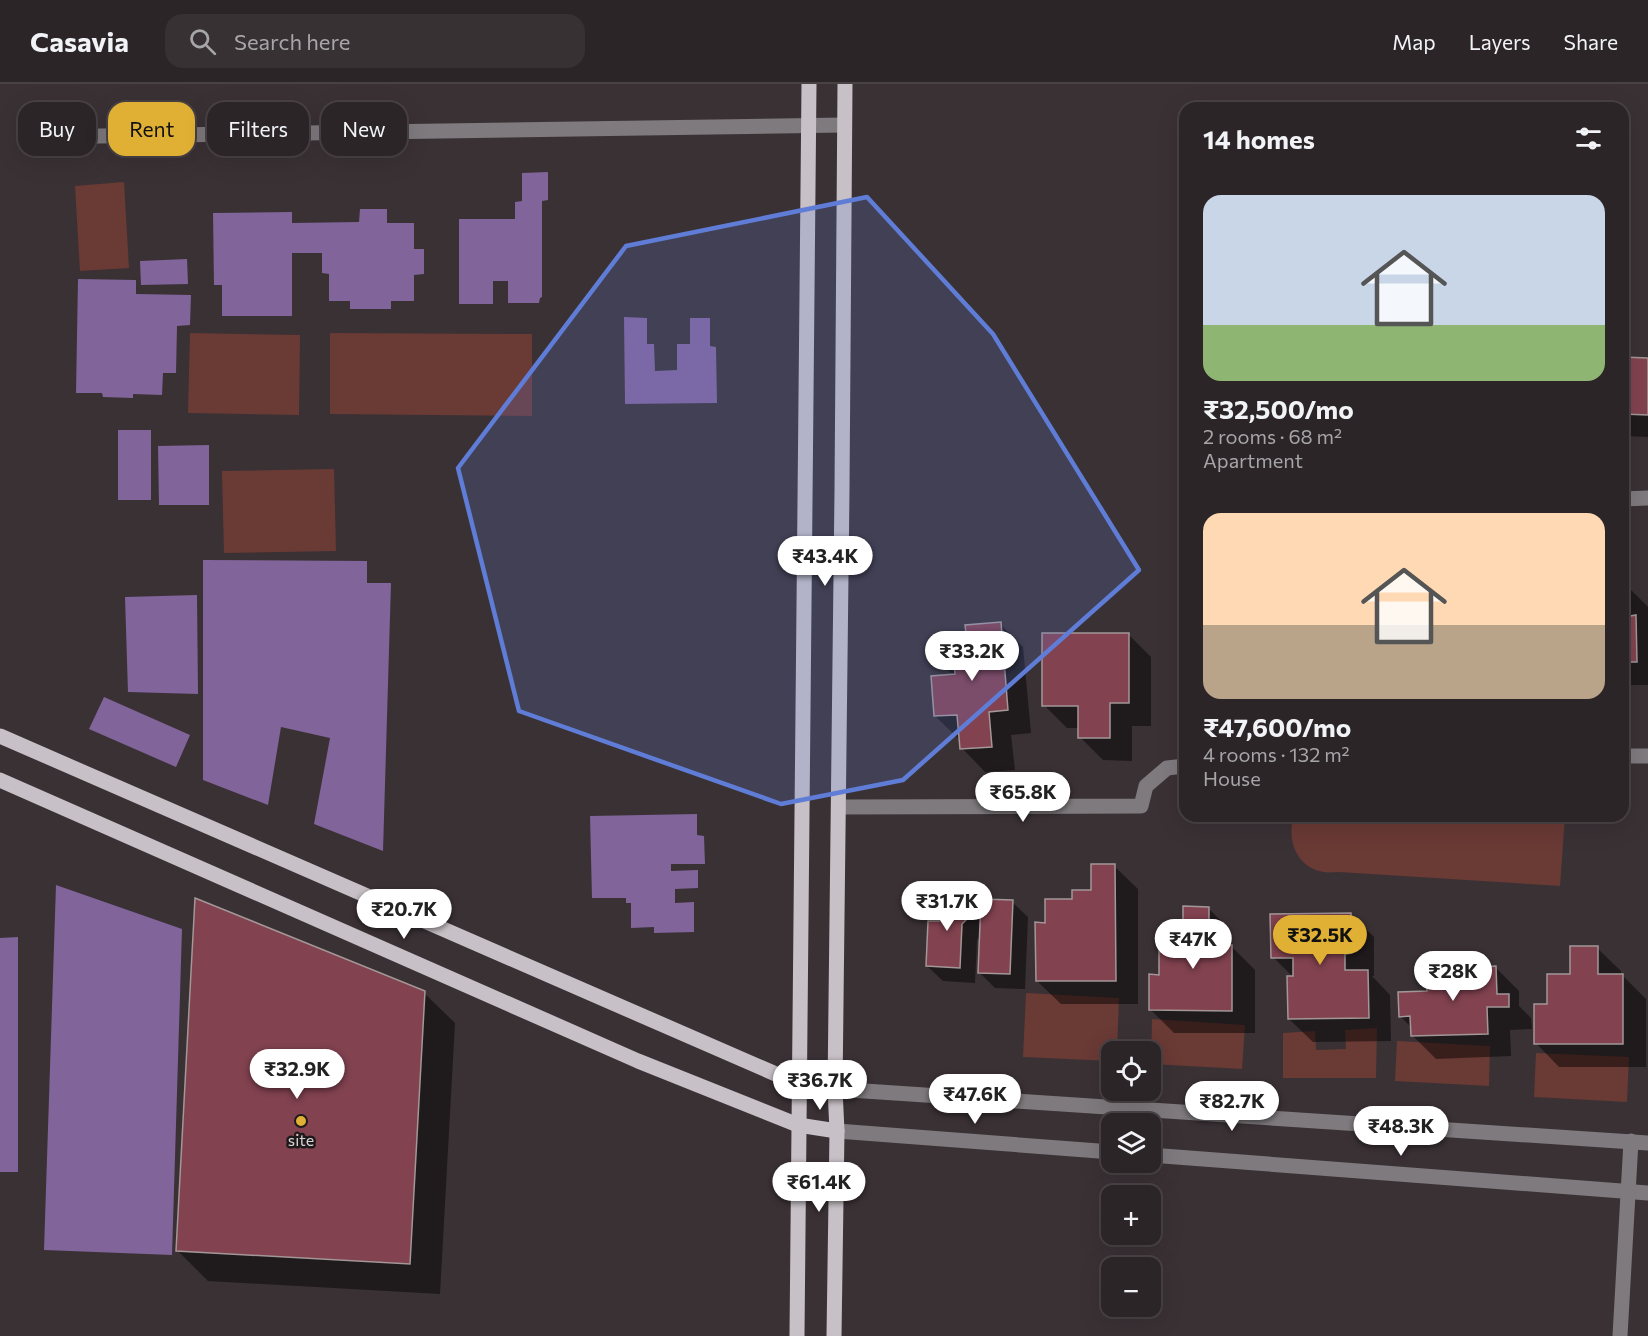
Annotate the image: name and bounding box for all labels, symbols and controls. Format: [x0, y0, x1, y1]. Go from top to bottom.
search box [165, 14, 585, 68]
text: Casavia [30, 24, 129, 58]
icon: search [186, 25, 219, 58]
text: Search here [234, 28, 350, 55]
text: Map [1392, 29, 1436, 54]
text: Layers [1469, 29, 1531, 54]
text: Share [1564, 29, 1618, 54]
chip: Buy [18, 102, 96, 156]
chip: Rent [108, 102, 195, 156]
chip: Filters [207, 102, 309, 156]
chip: New [321, 102, 407, 156]
icon: filters [1572, 122, 1605, 155]
text: 14 homes [1203, 123, 1315, 154]
icon: home [1350, 234, 1458, 342]
text: ₹32,500/mo [1203, 393, 1354, 424]
text: 2 rooms · 68 m² [1203, 424, 1342, 448]
text: Apartment [1203, 448, 1303, 472]
pin: ₹43.4K [776, 536, 874, 587]
text: ₹43.4K [792, 543, 858, 567]
icon: home [1350, 552, 1458, 660]
pin: ₹33.2K [923, 631, 1021, 682]
text: ₹33.2K [939, 638, 1005, 662]
text: ₹47,600/mo [1203, 711, 1351, 742]
text: 4 rooms · 132 m² [1203, 742, 1350, 766]
text: House [1203, 766, 1261, 790]
pin: ₹65.8K [974, 772, 1072, 823]
text: ₹65.8K [989, 779, 1057, 803]
pin: ₹31.7K [898, 881, 996, 932]
text: ₹31.7K [915, 888, 979, 912]
pin: ₹20.7K [355, 889, 453, 940]
text: ₹20.7K [371, 896, 437, 920]
pin: ₹32.5K [1271, 915, 1369, 966]
pin: ₹47K [1157, 919, 1229, 970]
text: ₹32.5K [1287, 922, 1353, 946]
text: ₹47K [1169, 926, 1217, 950]
pin: ₹28K [1417, 951, 1489, 1002]
text: ₹28K [1428, 958, 1478, 982]
map controls [1101, 1041, 1161, 1317]
button: locate [1101, 1041, 1161, 1101]
pin: ₹32.9K [248, 1049, 346, 1100]
text: ₹32.9K [264, 1056, 330, 1080]
pin: ₹36.7K [771, 1060, 869, 1111]
text: ₹36.7K [787, 1067, 853, 1091]
pin: ₹47.6K [926, 1074, 1024, 1125]
text: ₹47.6K [943, 1081, 1007, 1105]
pin: ₹82.7K [1183, 1081, 1281, 1132]
text: ₹82.7K [1199, 1088, 1265, 1112]
pin: ₹48.3K [1352, 1106, 1450, 1157]
button: layers [1101, 1113, 1161, 1173]
text: ₹48.3K [1368, 1113, 1434, 1137]
marker: site [294, 1114, 308, 1128]
place label: site [288, 1130, 314, 1149]
pin: ₹61.4K [770, 1162, 868, 1213]
text: ₹61.4K [786, 1169, 852, 1193]
button: + [1101, 1185, 1161, 1245]
button: − [1101, 1257, 1161, 1317]

